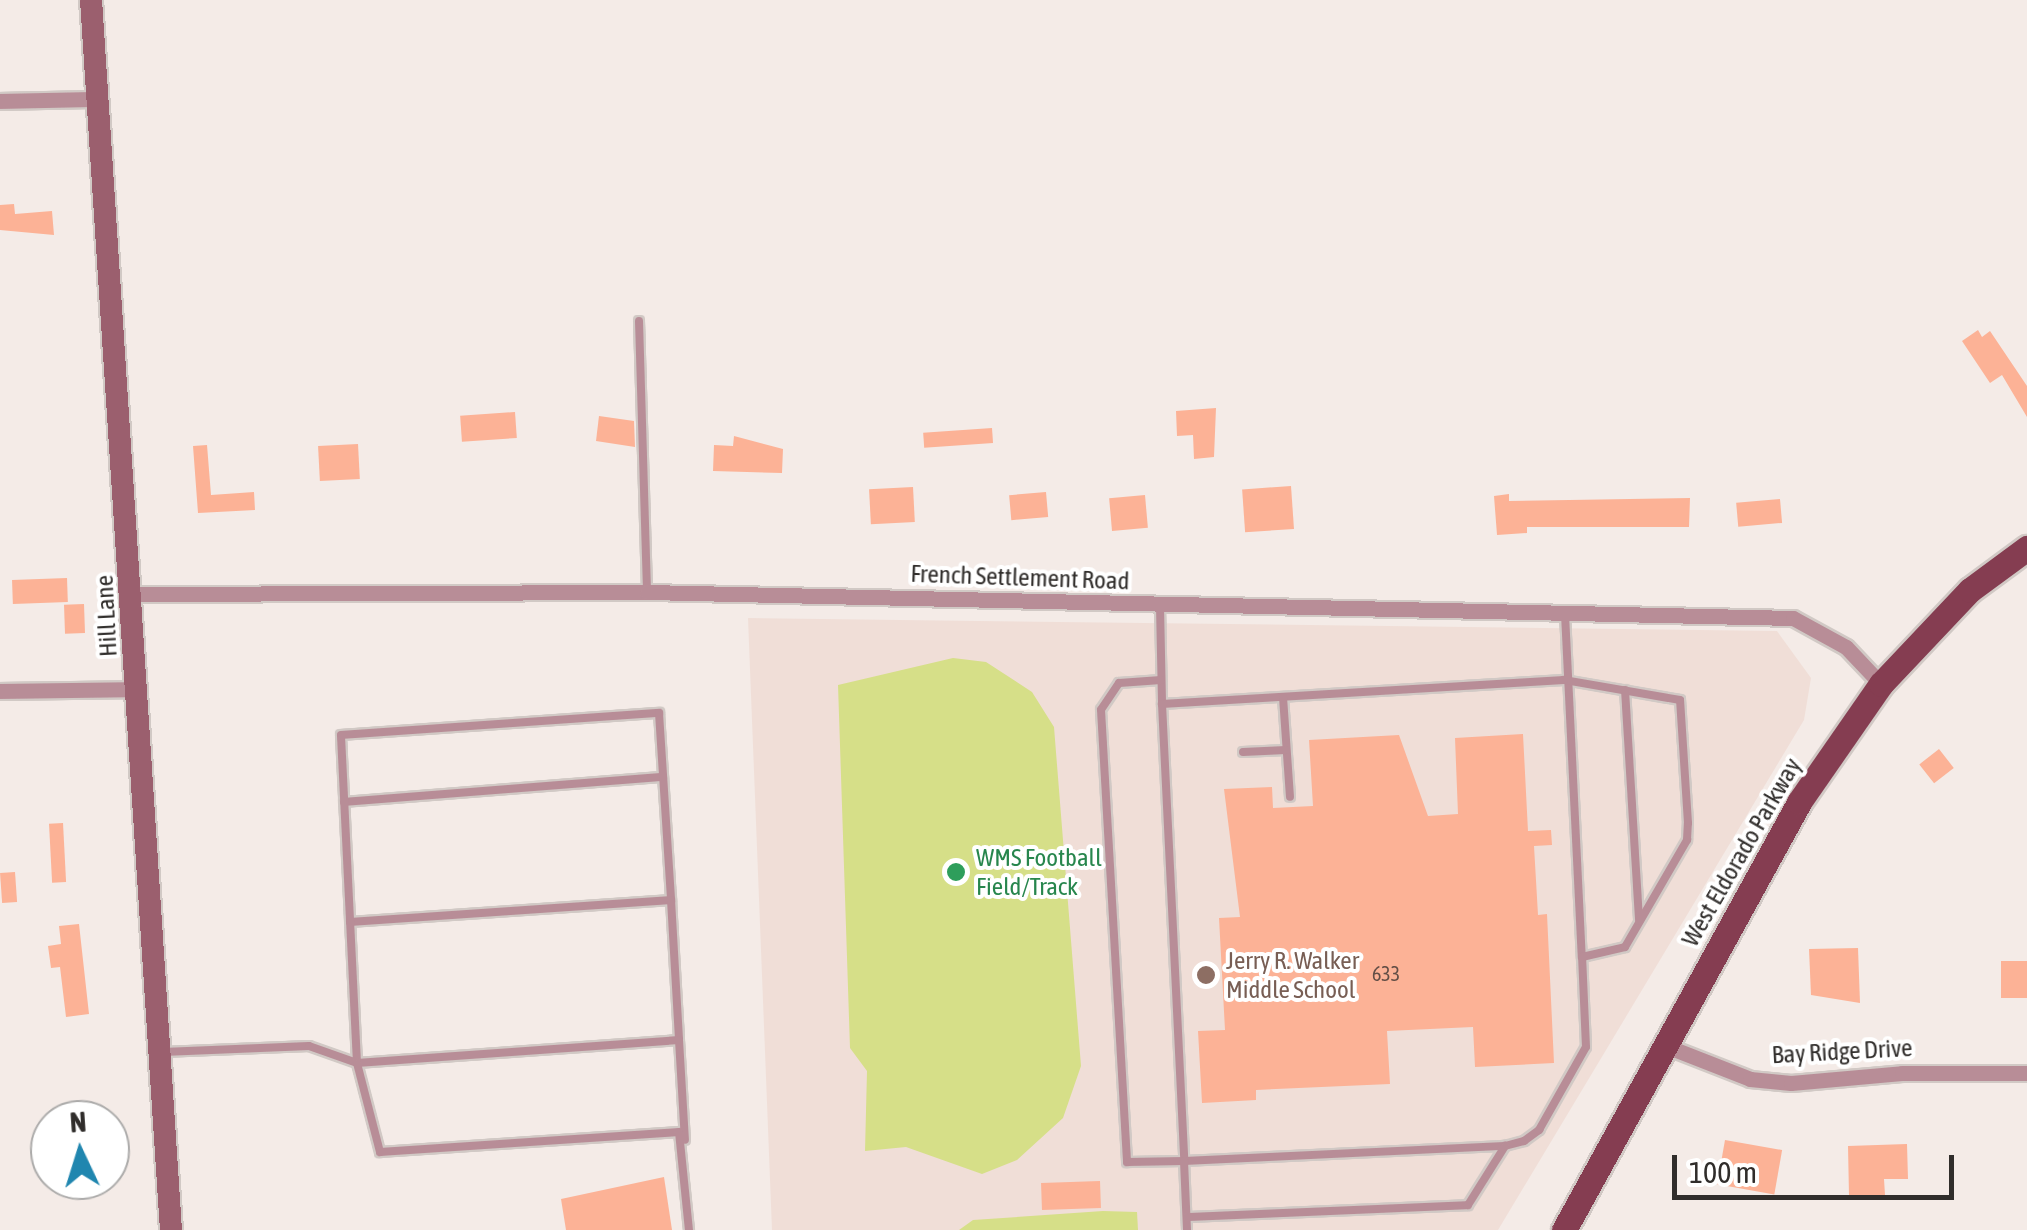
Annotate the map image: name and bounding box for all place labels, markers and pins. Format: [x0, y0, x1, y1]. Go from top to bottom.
place label: WMS Football Field/Track [976, 843, 1102, 902]
marker: WMS Football Field/Track [945, 861, 967, 883]
place label: Jerry R. Walker Middle School [1226, 946, 1359, 1005]
marker: Jerry R. Walker Middle School [1195, 964, 1217, 986]

